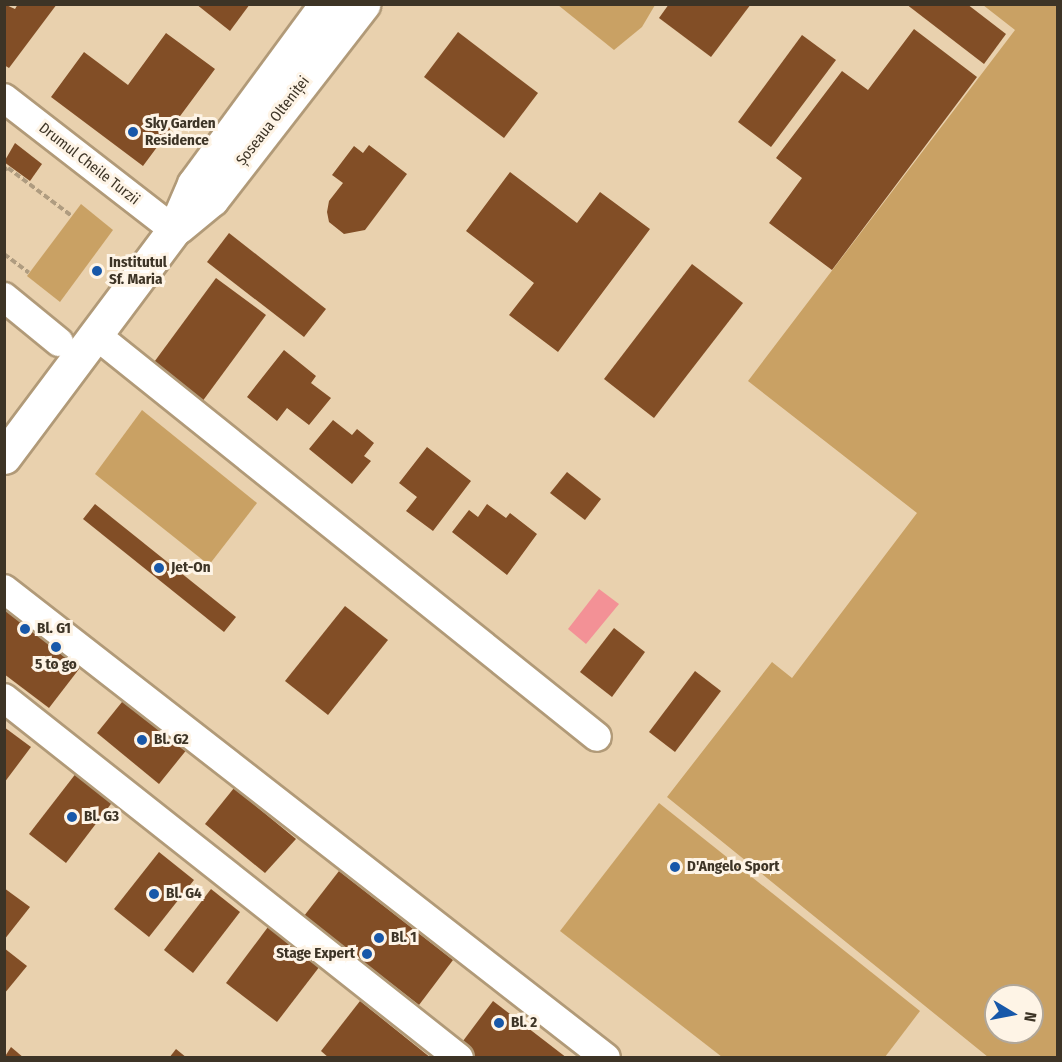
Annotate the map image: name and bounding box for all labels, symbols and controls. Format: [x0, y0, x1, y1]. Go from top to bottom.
street label: Șoseaua Olteniței [233, 73, 313, 169]
place label: Sky Garden Residence [145, 114, 216, 149]
street label: Drumul Cheile Turzii [35, 119, 143, 209]
marker: Sky Garden Residence [126, 125, 140, 139]
place label: Institutul Sf. Maria [109, 253, 167, 288]
marker: Institutul Sf. Maria [90, 264, 104, 278]
place label: Jet-On [171, 559, 211, 577]
marker: Jet-On [152, 561, 166, 575]
place label: Bl. G1 [37, 620, 71, 638]
marker: Bl. G1 [18, 622, 32, 636]
marker: 5 to go [49, 640, 63, 654]
place label: 5 to go [35, 656, 77, 674]
place label: Bl. G2 [154, 731, 189, 749]
marker: Bl. G2 [135, 733, 149, 747]
place label: Bl. G3 [84, 808, 119, 826]
marker: Bl. G3 [65, 810, 79, 824]
place label: D'Angelo Sport [687, 858, 779, 876]
marker: D'Angelo Sport [668, 860, 682, 874]
place label: Bl. G4 [166, 885, 202, 903]
marker: Bl. G4 [147, 887, 161, 901]
place label: Bl. 1 [391, 929, 416, 947]
marker: Bl. 1 [372, 931, 386, 945]
place label: Stage Expert [276, 945, 355, 963]
marker: Stage Expert [360, 947, 374, 961]
north arrow [984, 984, 1044, 1044]
text: N [1020, 1010, 1040, 1023]
place label: Bl. 2 [511, 1014, 537, 1032]
marker: Bl. 2 [492, 1016, 506, 1030]

